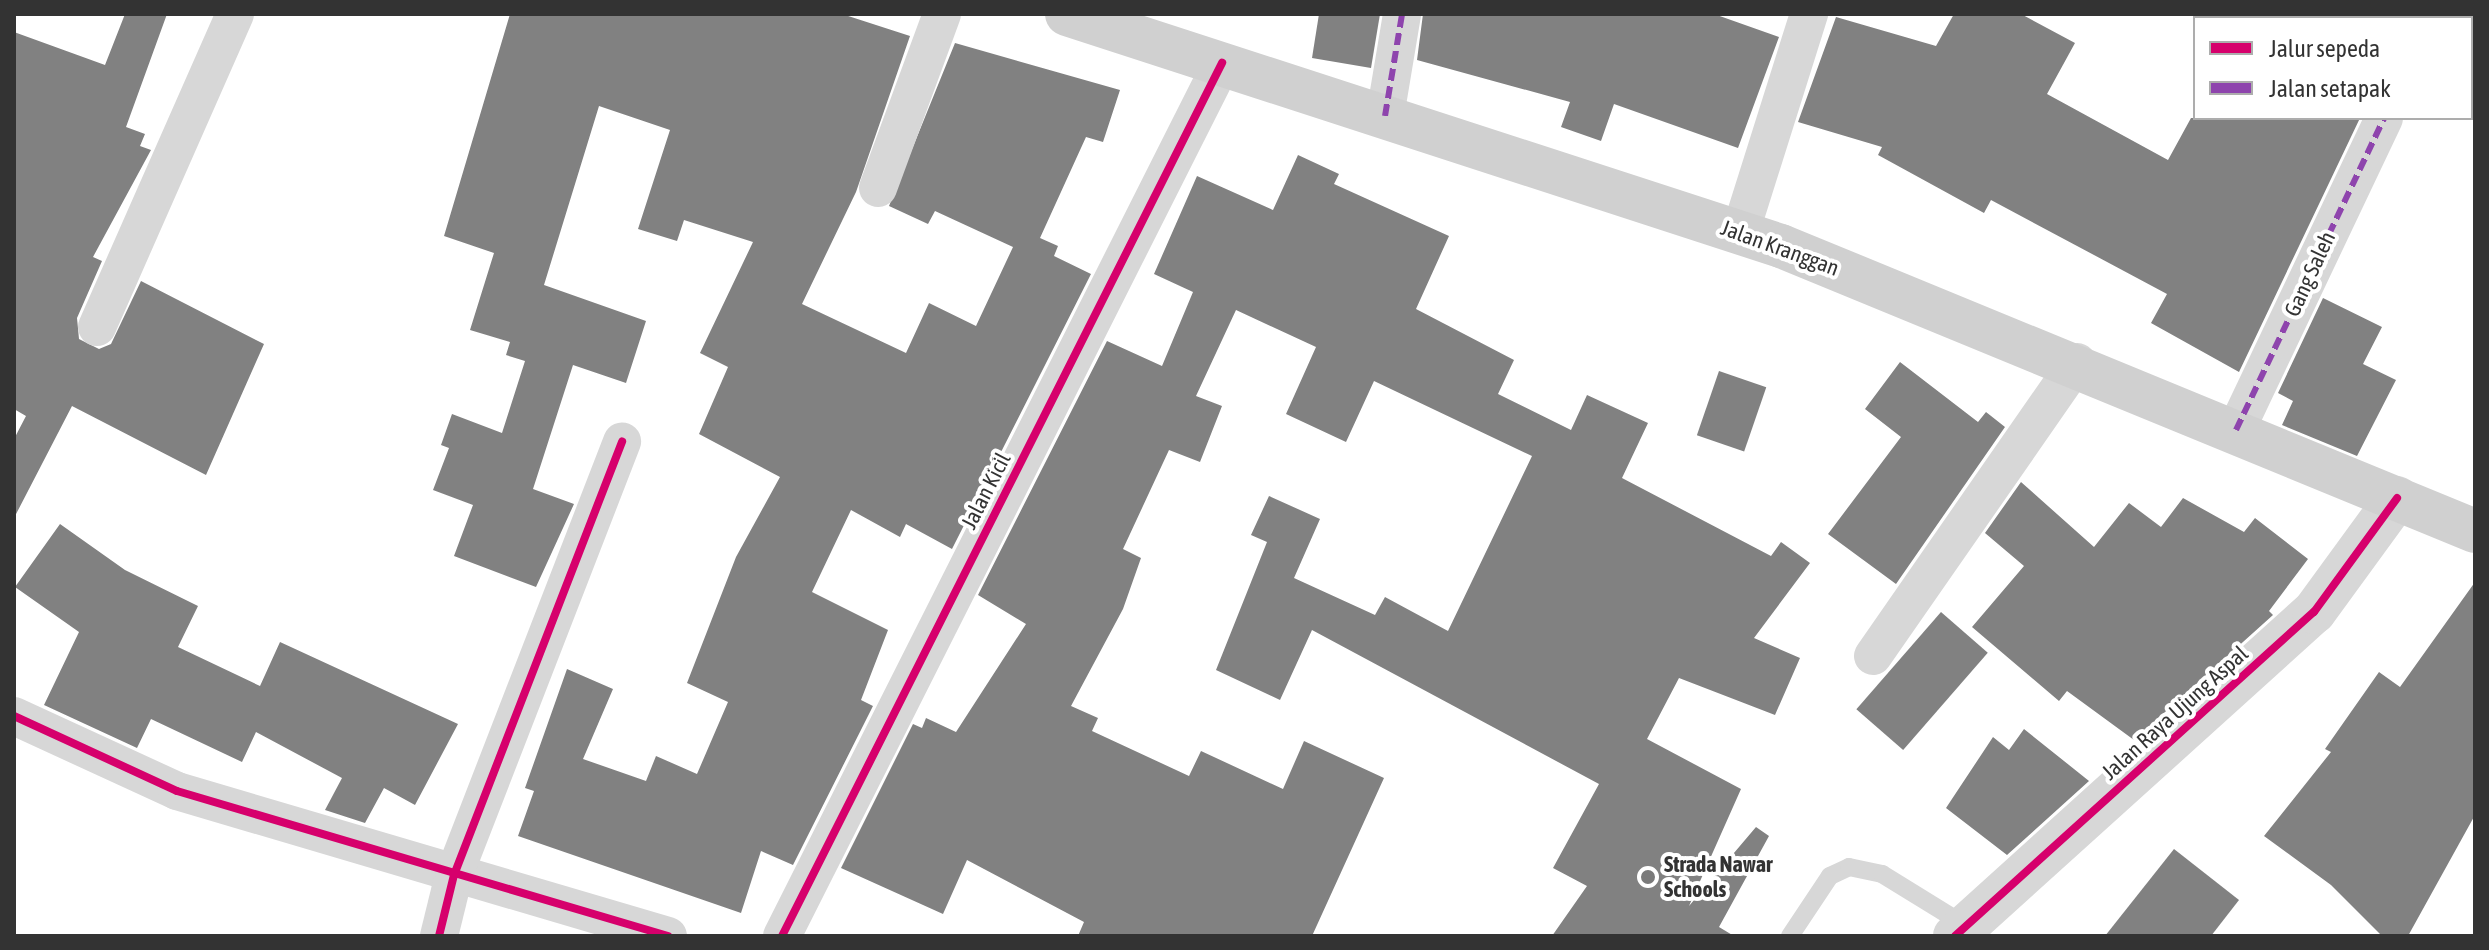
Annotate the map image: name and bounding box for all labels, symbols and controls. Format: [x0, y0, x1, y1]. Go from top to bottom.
legend [2193, 16, 2473, 120]
text: Jalur sepeda [2269, 35, 2380, 62]
text: Jalan setapak [2269, 75, 2391, 102]
street label: Jalan Kranggan [1717, 214, 1843, 282]
street label: Gang Saleh [2279, 227, 2341, 321]
street label: Jalan Kicil [956, 449, 1016, 533]
street label: Jalan Raya Ujung Aspal [2097, 641, 2253, 785]
place label: Strada Nawar Schools [1664, 851, 1772, 902]
marker: Strada Nawar Schools [1639, 868, 1657, 886]

